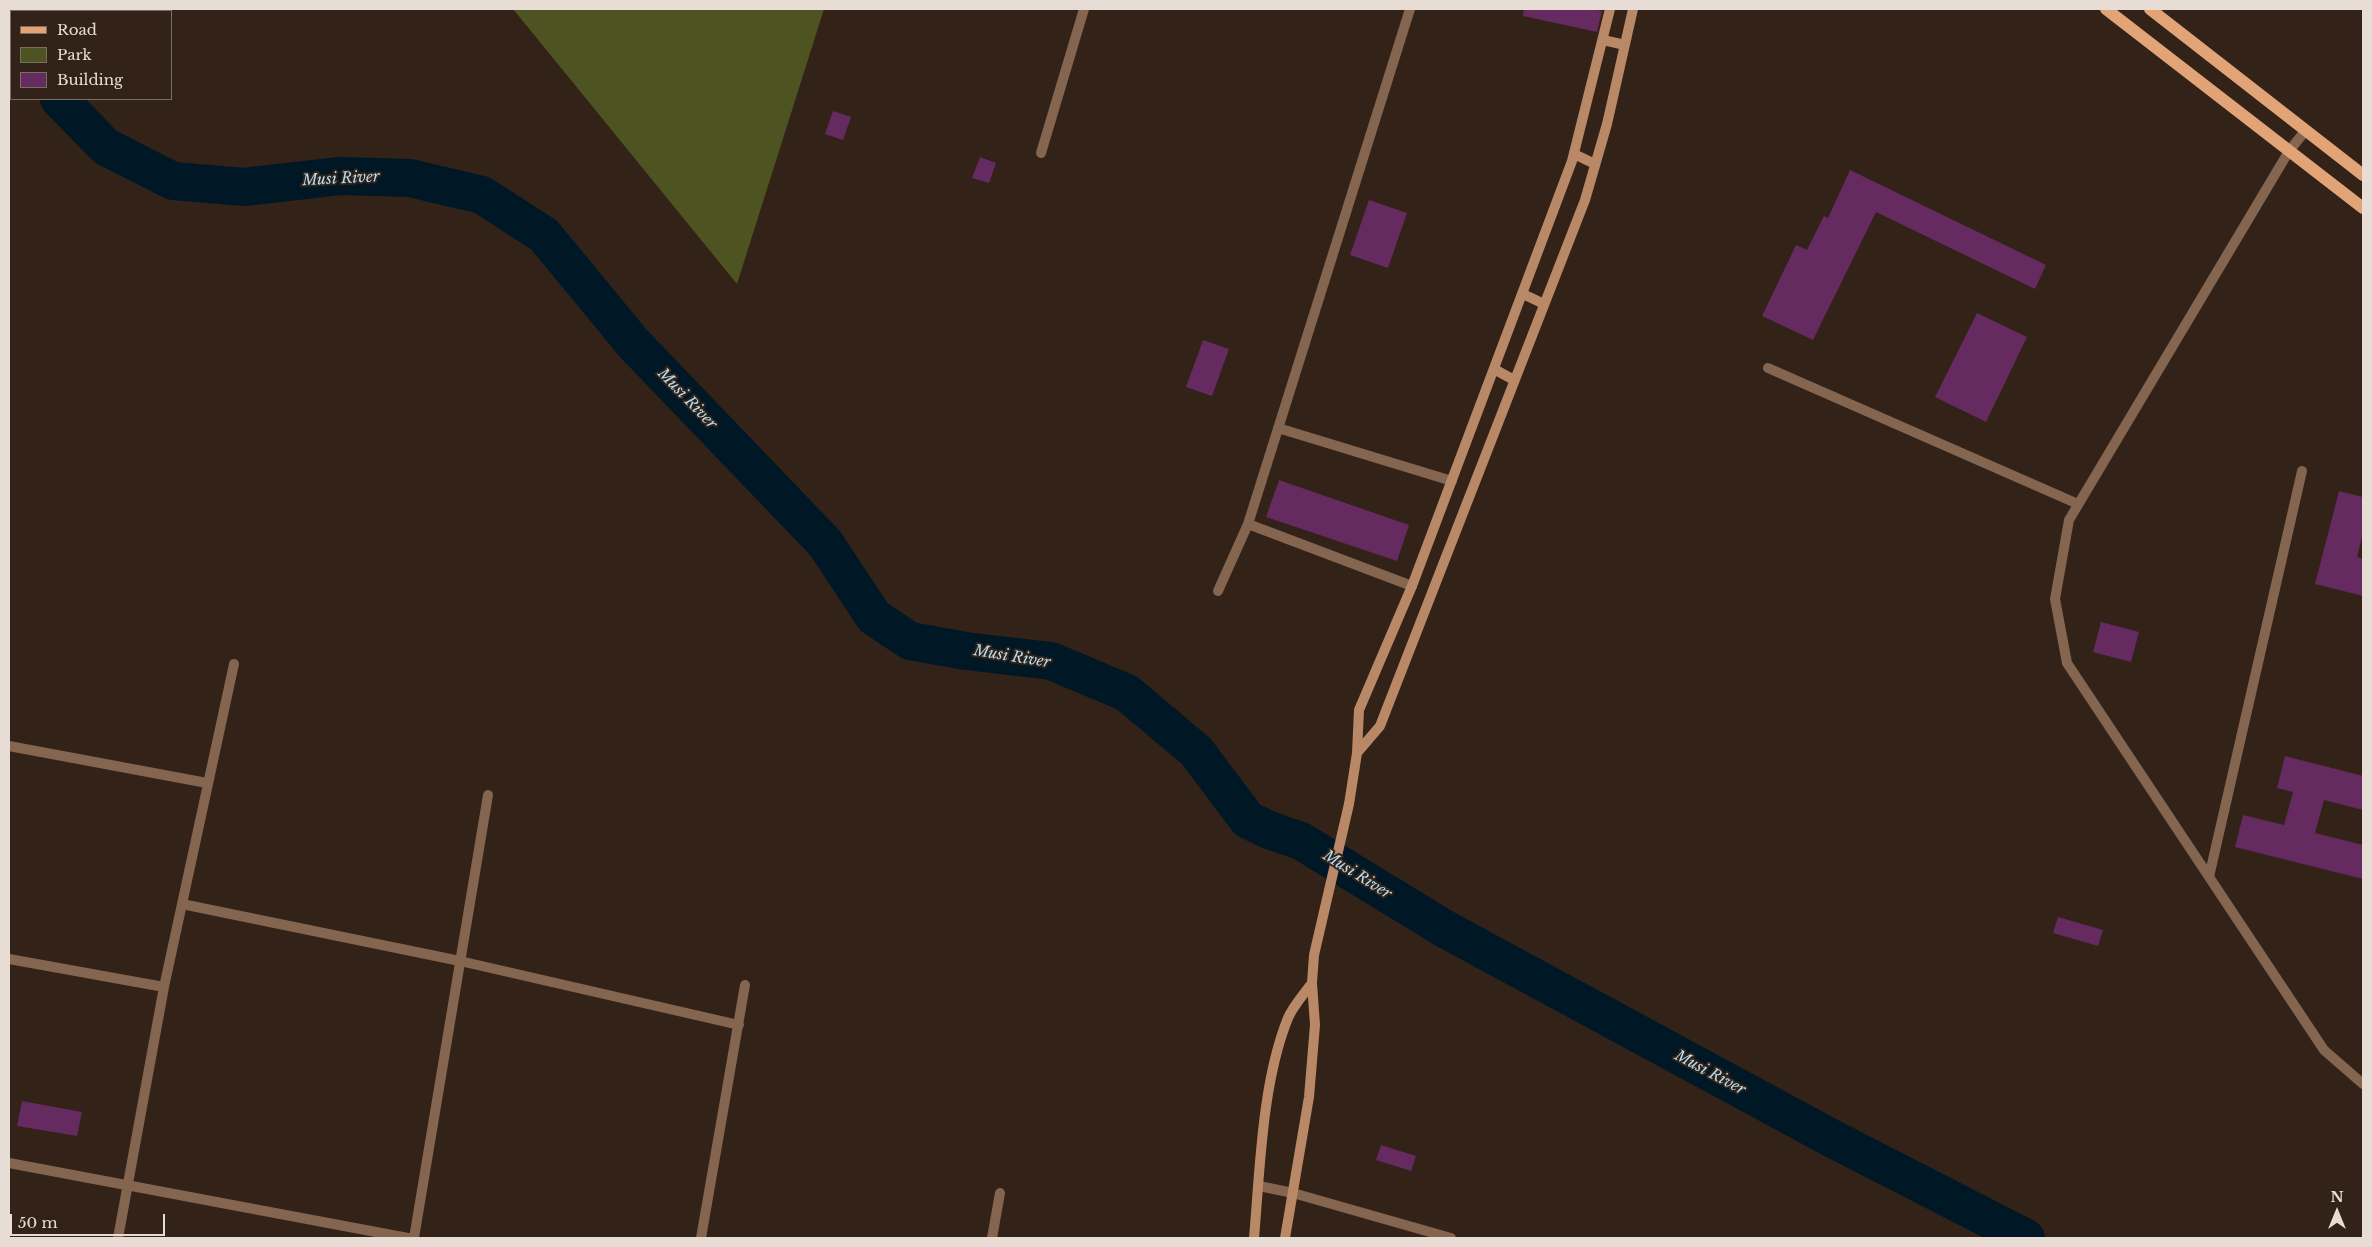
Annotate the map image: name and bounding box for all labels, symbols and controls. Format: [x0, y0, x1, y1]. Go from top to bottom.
legend [10, 10, 172, 100]
text: Road [57, 20, 97, 39]
text: Park [57, 45, 92, 64]
text: Building [57, 70, 123, 89]
water label: Musi River [302, 168, 380, 190]
water label: Musi River [654, 365, 720, 433]
water label: Musi River [972, 642, 1052, 672]
water label: Musi River [1319, 847, 1395, 903]
water label: Musi River [1672, 1047, 1748, 1099]
north arrow [2312, 1187, 2362, 1237]
text: N [2330, 1188, 2344, 1206]
scale bar [12, 1204, 168, 1236]
text: 50 m [18, 1213, 58, 1232]

